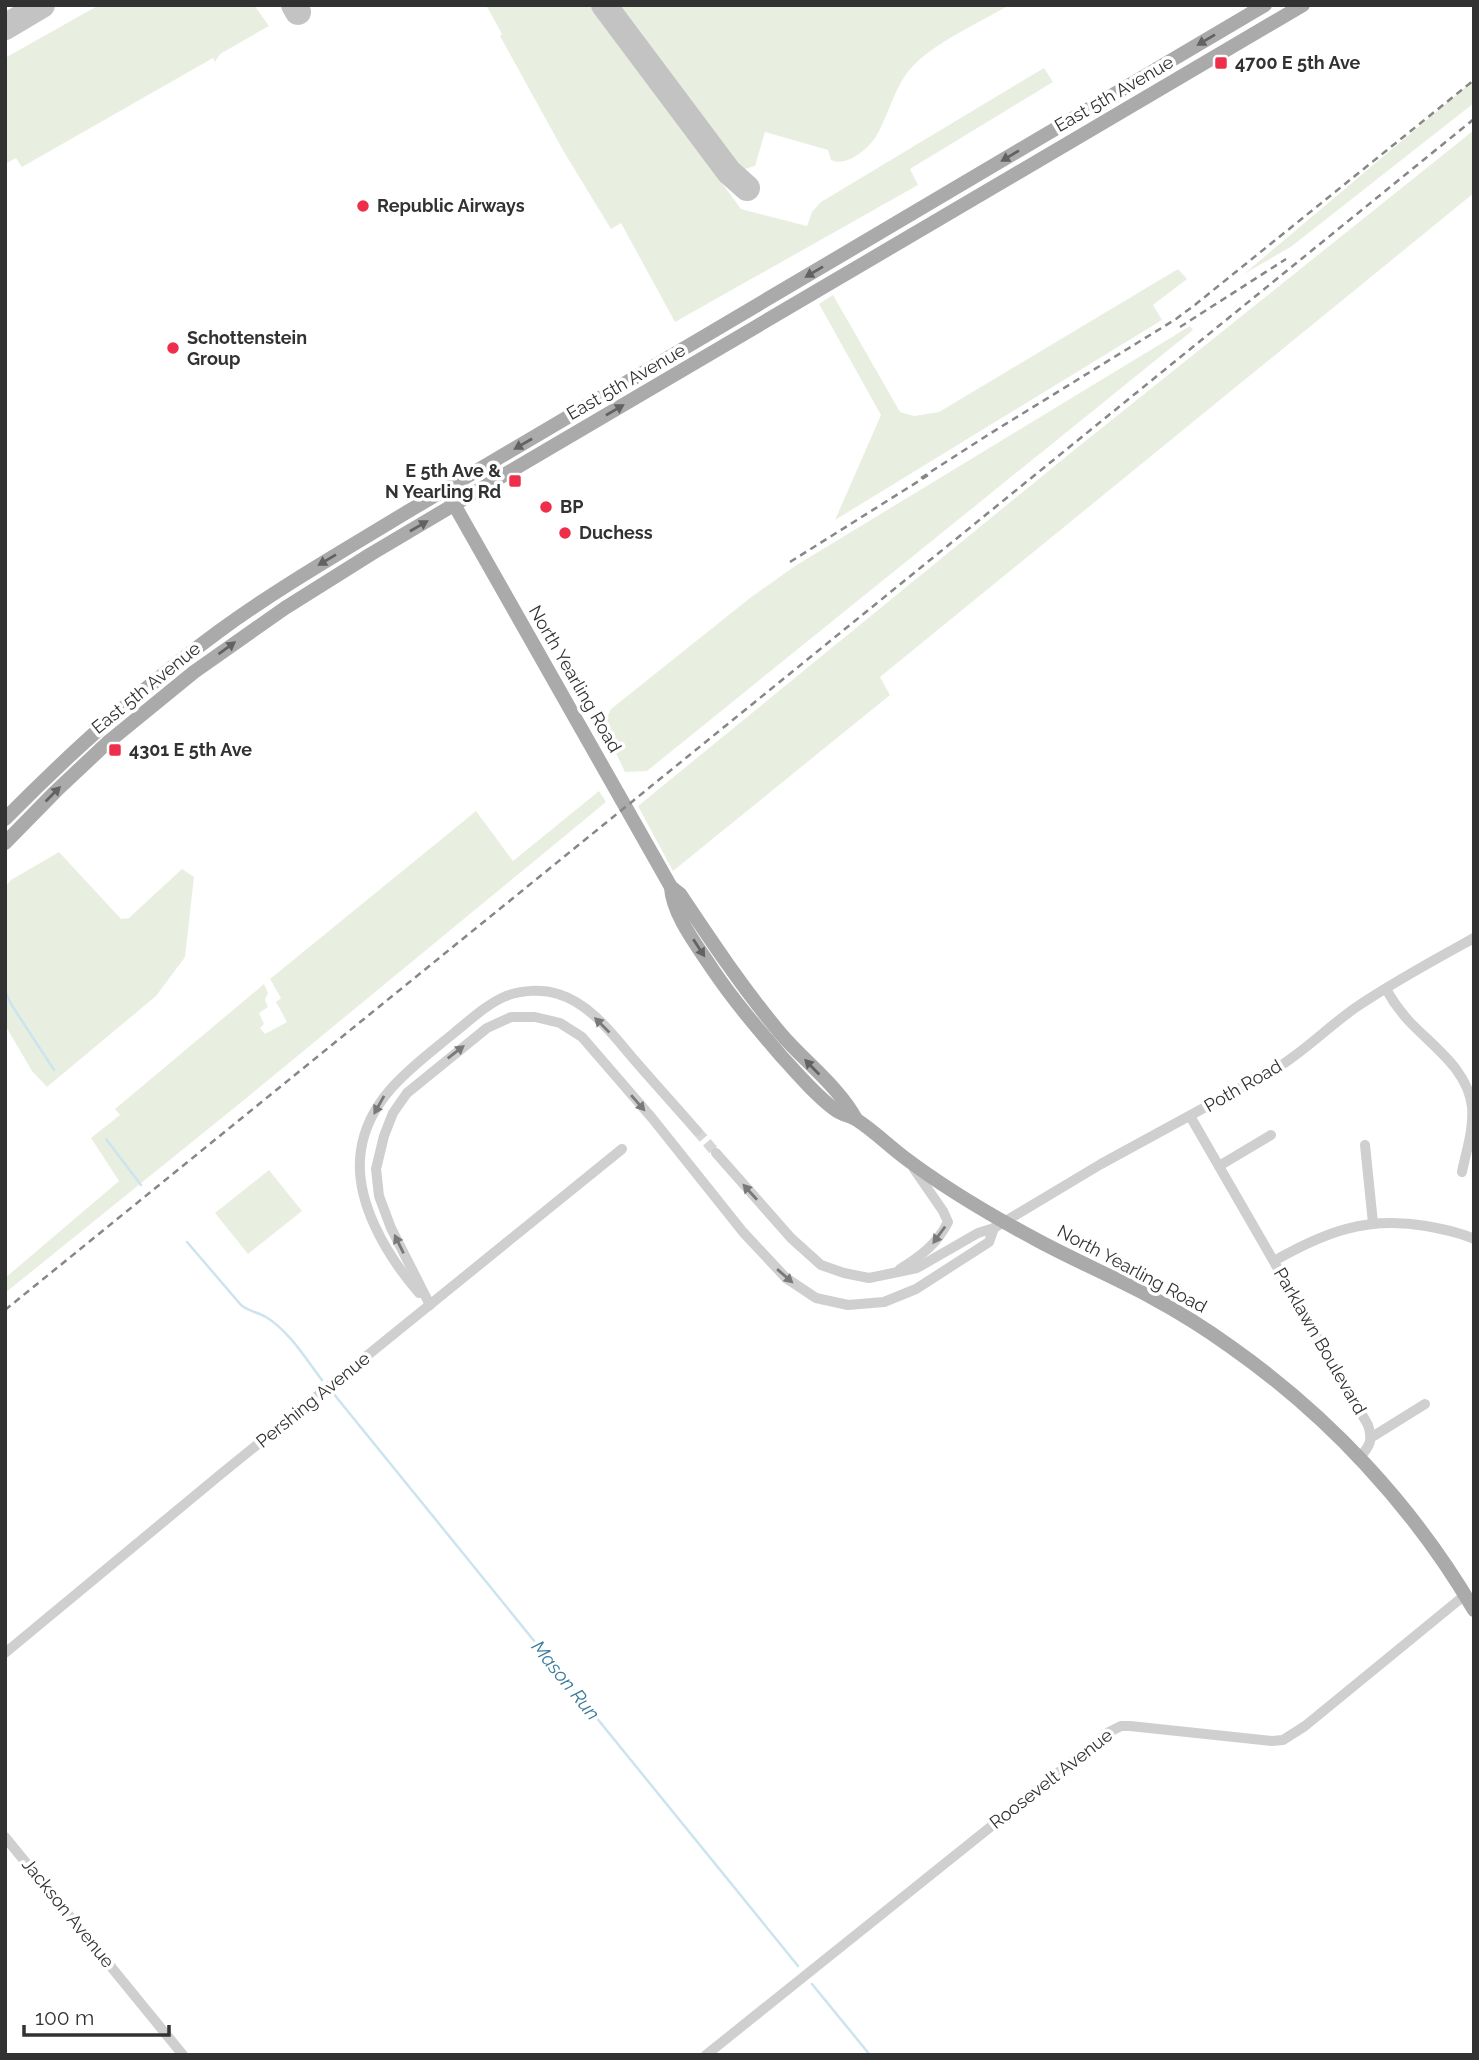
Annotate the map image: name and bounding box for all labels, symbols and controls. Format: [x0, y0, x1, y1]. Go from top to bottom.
one-way arrow [1196, 34, 1215, 46]
street label: East 5th Avenue [1051, 51, 1177, 136]
place label: 4700 E 5th Ave [1235, 52, 1361, 73]
marker: 4700 E 5th Ave [1213, 55, 1229, 71]
one-way arrow [1000, 150, 1020, 162]
place label: Republic Airways [377, 195, 525, 216]
marker: Republic Airways [355, 198, 371, 214]
one-way arrow [805, 266, 824, 278]
place label: Schottenstein Group [187, 327, 307, 369]
street label: East 5th Avenue [563, 339, 689, 424]
marker: Schottenstein Group [165, 340, 181, 356]
one-way arrow [605, 404, 624, 416]
one-way arrow [513, 438, 532, 450]
place label: E 5th Ave & N Yearling Rd [385, 460, 501, 502]
marker: E 5th Ave & N Yearling Rd [507, 473, 523, 489]
place label: BP [560, 496, 583, 517]
marker: BP [538, 499, 554, 515]
one-way arrow [409, 520, 428, 532]
place label: Duchess [579, 522, 653, 543]
marker: Duchess [557, 525, 573, 541]
one-way arrow [318, 554, 337, 566]
street label: North Yearling Road [525, 602, 626, 756]
street label: East 5th Avenue [87, 637, 205, 738]
one-way arrow [218, 641, 236, 655]
place label: 4301 E 5th Ave [129, 739, 252, 760]
marker: 4301 E 5th Ave [107, 742, 123, 758]
one-way arrow [44, 787, 61, 803]
one-way arrow [692, 938, 705, 958]
one-way arrow [594, 1017, 611, 1034]
one-way arrow [447, 1044, 465, 1059]
street label: Poth Road [1200, 1055, 1285, 1116]
one-way arrow [804, 1059, 820, 1076]
one-way arrow [630, 1094, 645, 1111]
one-way arrow [373, 1095, 385, 1114]
one-way arrow [743, 1183, 758, 1200]
street label: North Yearling Road [1054, 1220, 1211, 1317]
one-way arrow [932, 1226, 946, 1245]
one-way arrow [394, 1234, 405, 1254]
street label: Parklawn Boulevard [1270, 1264, 1371, 1418]
one-way arrow [777, 1268, 794, 1283]
street label: Pershing Avenue [252, 1347, 374, 1452]
water label: Mason Run [527, 1636, 605, 1724]
street label: Roosevelt Avenue [985, 1724, 1117, 1833]
street label: Jackson Avenue [18, 1854, 119, 1972]
scale bar [24, 1994, 170, 2038]
text: 100 m [35, 2005, 94, 2030]

